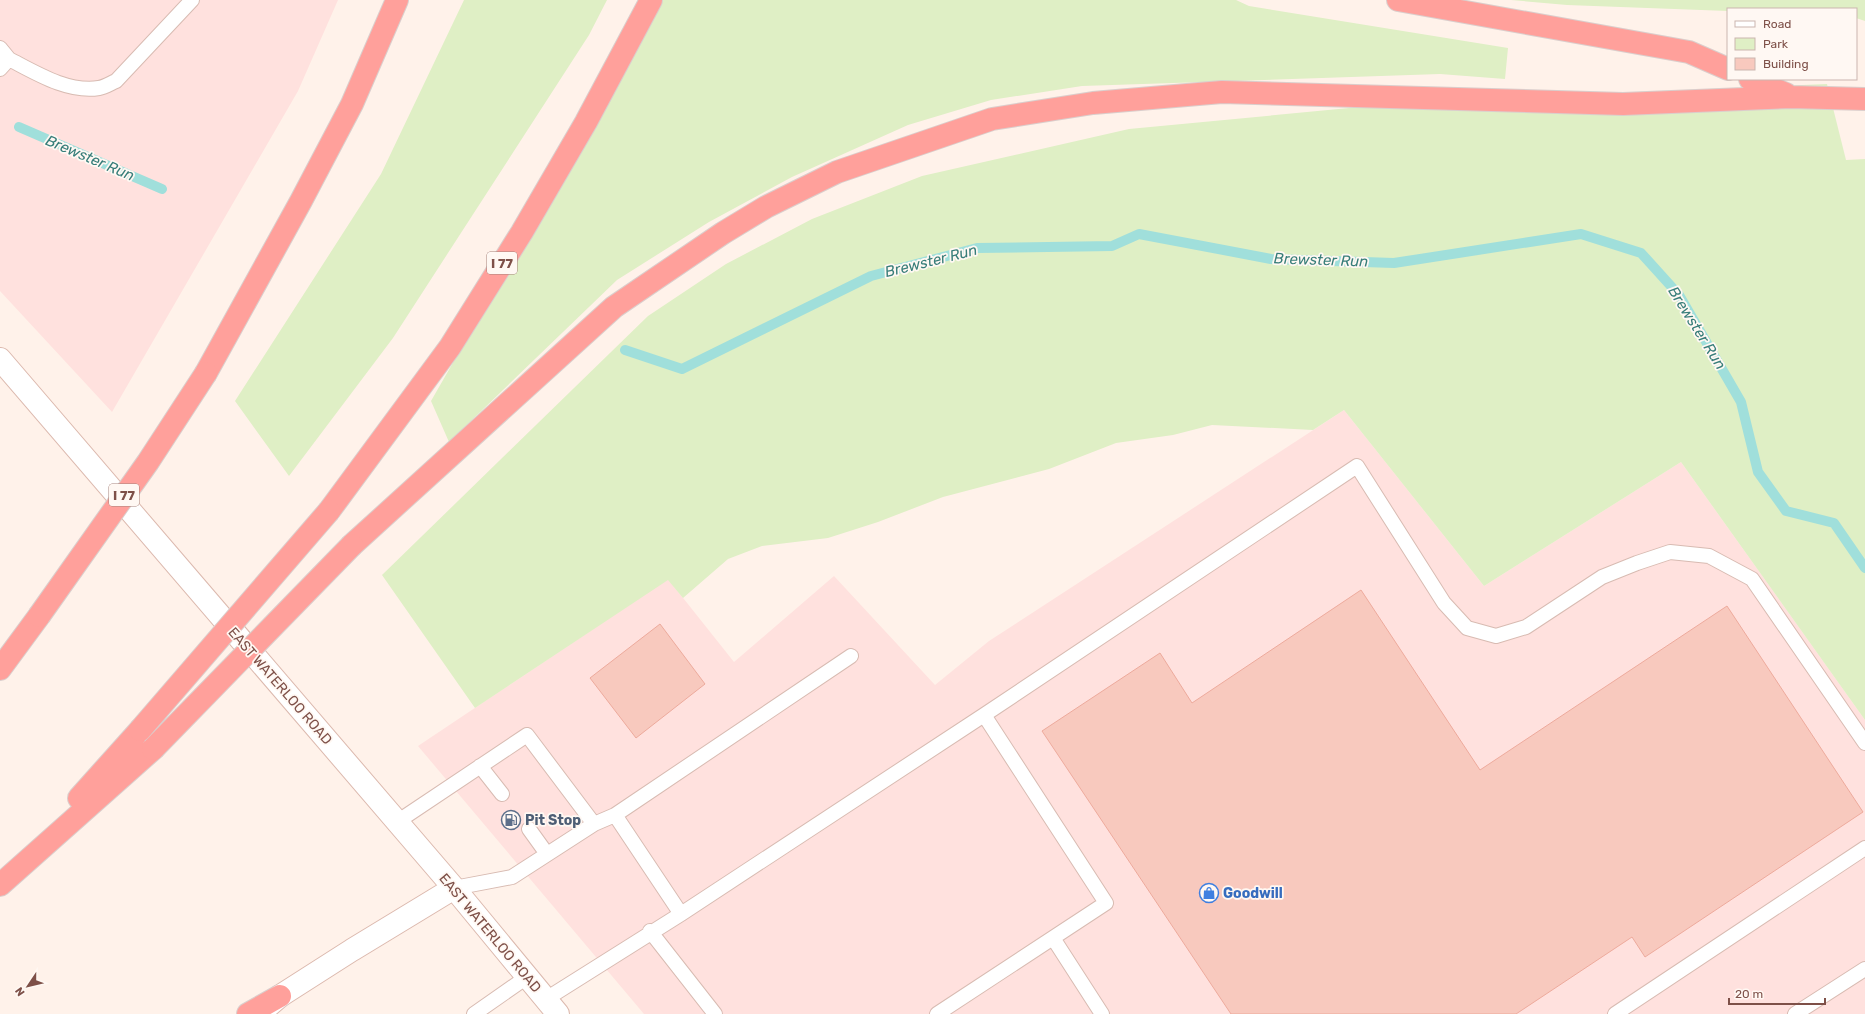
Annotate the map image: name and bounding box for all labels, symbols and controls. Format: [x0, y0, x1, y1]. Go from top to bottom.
legend [1727, 8, 1857, 80]
text: Road [1763, 17, 1791, 31]
text: Park [1763, 37, 1789, 51]
text: Building [1763, 57, 1809, 71]
water label: Brewster Run [43, 131, 137, 185]
water label: Brewster Run [883, 241, 979, 281]
water label: Brewster Run [1273, 249, 1369, 271]
road number: I 77 [487, 252, 517, 274]
water label: Brewster Run [1664, 283, 1730, 373]
road number: I 77 [109, 484, 139, 506]
street label: EAST WATERLOO ROAD [224, 624, 336, 748]
fuel station icon: Pit Stop [500, 809, 522, 831]
place label: Pit Stop [525, 812, 581, 829]
street label: EAST WATERLOO ROAD [435, 870, 545, 996]
shop icon: Goodwill [1198, 882, 1220, 904]
place label: Goodwill [1223, 885, 1283, 902]
north arrow [8, 966, 48, 1006]
scale bar [1729, 980, 1825, 1006]
text: N [13, 984, 28, 998]
text: 20 m [1735, 987, 1763, 1001]

